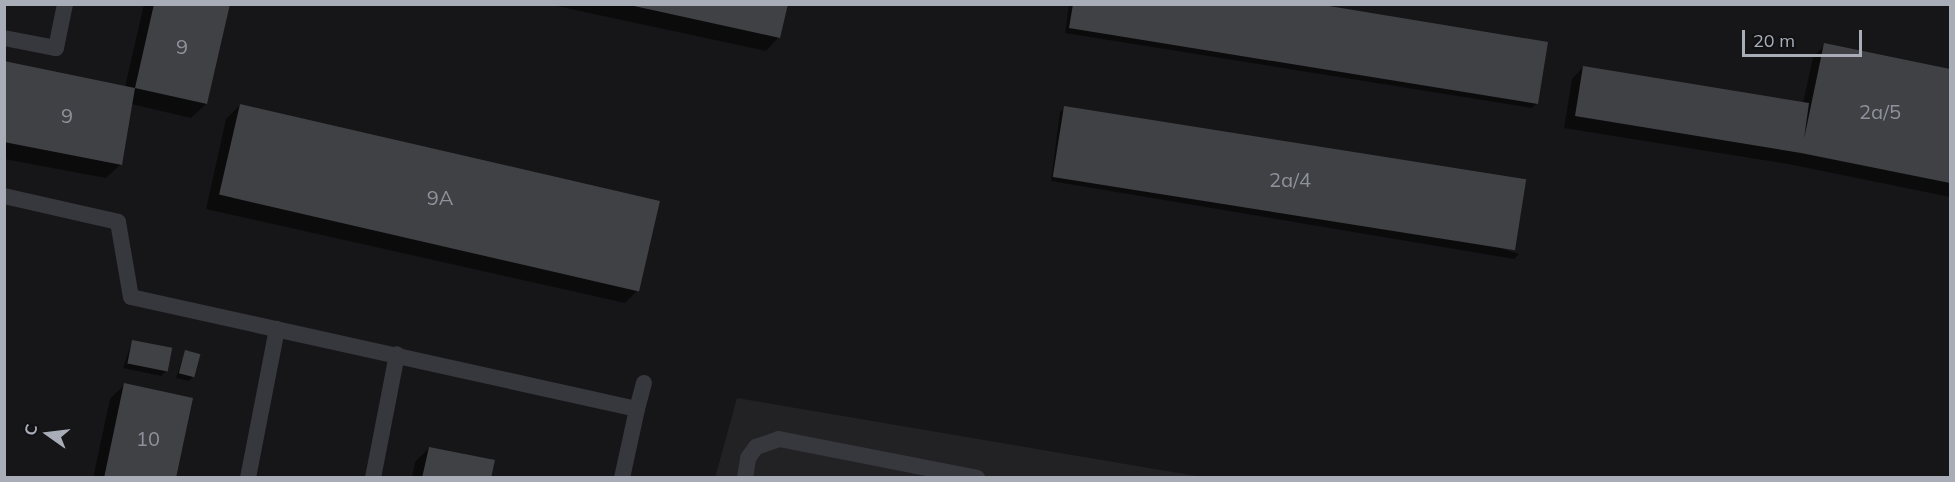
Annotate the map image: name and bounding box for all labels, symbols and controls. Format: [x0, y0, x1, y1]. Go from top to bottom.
scale bar [1745, 18, 1865, 56]
text: 20 m [1753, 29, 1795, 52]
house number: 9 [176, 34, 188, 58]
house number: 2а/5 [1859, 99, 1901, 123]
house number: 9 [61, 103, 73, 127]
house number: 2а/4 [1269, 167, 1311, 191]
house number: 9А [427, 185, 453, 209]
north arrow [18, 404, 78, 464]
text: С [20, 422, 42, 437]
house number: 10 [136, 426, 160, 450]

